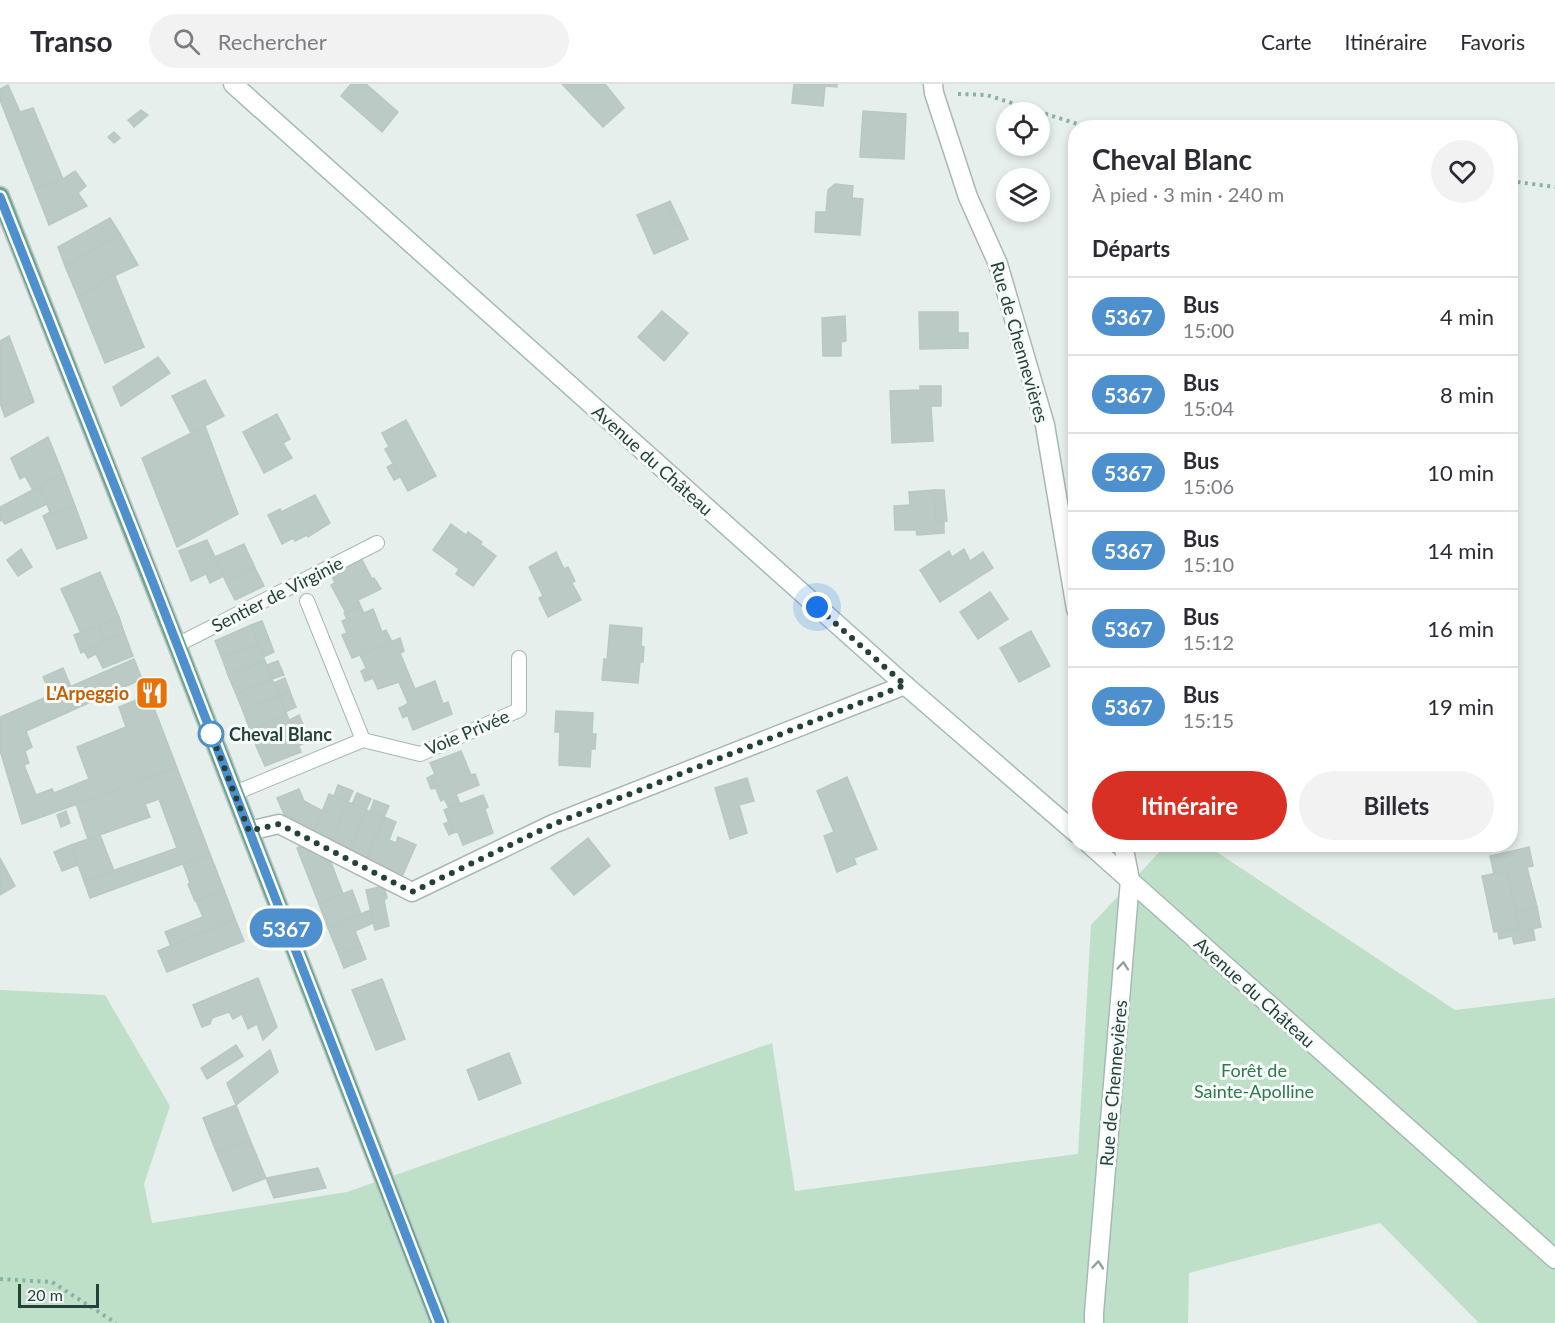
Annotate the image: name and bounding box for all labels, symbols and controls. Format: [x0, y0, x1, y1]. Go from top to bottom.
search box [149, 14, 569, 68]
text: Transo [30, 24, 113, 58]
icon: search [170, 25, 203, 58]
text: Rechercher [218, 28, 327, 55]
text: Carte [1261, 29, 1312, 54]
text: Itinéraire [1345, 29, 1427, 54]
text: Favoris [1460, 29, 1525, 54]
map controls [996, 102, 1050, 222]
button: locate [996, 102, 1050, 156]
button: heart [1431, 140, 1494, 203]
text: Cheval Blanc [1092, 142, 1252, 176]
button: layers [996, 168, 1050, 222]
text: À pied · 3 min · 240 m [1092, 182, 1284, 206]
text: Départs [1092, 235, 1170, 262]
street label: Rue de Chennevières [986, 259, 1054, 425]
text: Bus [1183, 291, 1219, 318]
text: 4 min [1440, 303, 1494, 330]
text: 5367 [1104, 304, 1153, 329]
text: 15:00 [1183, 318, 1234, 342]
text: Bus [1183, 369, 1219, 396]
text: 8 min [1440, 381, 1494, 408]
text: 5367 [1104, 382, 1153, 407]
text: 15:04 [1183, 396, 1234, 420]
street label: Avenue du Château [588, 400, 718, 520]
text: Bus [1183, 447, 1219, 474]
text: 10 min [1427, 459, 1494, 486]
text: 5367 [1104, 460, 1153, 485]
text: 15:06 [1183, 474, 1234, 498]
text: Bus [1183, 525, 1219, 552]
text: 14 min [1427, 537, 1494, 564]
text: 5367 [1104, 538, 1153, 563]
street label: Sentier de Virginie [208, 551, 346, 637]
text: 15:10 [1183, 552, 1234, 576]
your location [802, 592, 832, 622]
text: Bus [1183, 603, 1219, 630]
text: 16 min [1427, 615, 1494, 642]
text: 5367 [1104, 616, 1153, 641]
text: 15:12 [1183, 630, 1234, 654]
restaurant icon: L'Arpeggio [134, 675, 170, 711]
text: Bus [1183, 681, 1219, 708]
place label: L'Arpeggio [46, 682, 129, 704]
text: 19 min [1427, 693, 1494, 720]
text: 5367 [1104, 694, 1153, 719]
street label: Voie Privée [422, 704, 512, 760]
text: 15:15 [1183, 708, 1234, 732]
marker: Cheval Blanc [198, 721, 224, 747]
place label: Cheval Blanc [229, 723, 332, 745]
button: Itinéraire [1092, 771, 1287, 840]
button: Billets [1299, 771, 1494, 840]
line badge: 5367 [244, 908, 328, 948]
text: 5367 [262, 916, 310, 941]
street label: Avenue du Château [1190, 932, 1320, 1052]
one-way arrow [1116, 961, 1129, 970]
street label: Rue de Chennevières [1095, 999, 1131, 1167]
park label: Forêt de Sainte-Apolline [1194, 1059, 1314, 1102]
one-way arrow [1091, 1260, 1104, 1269]
scale bar [18, 1281, 99, 1308]
text: 20 m [27, 1285, 63, 1304]

